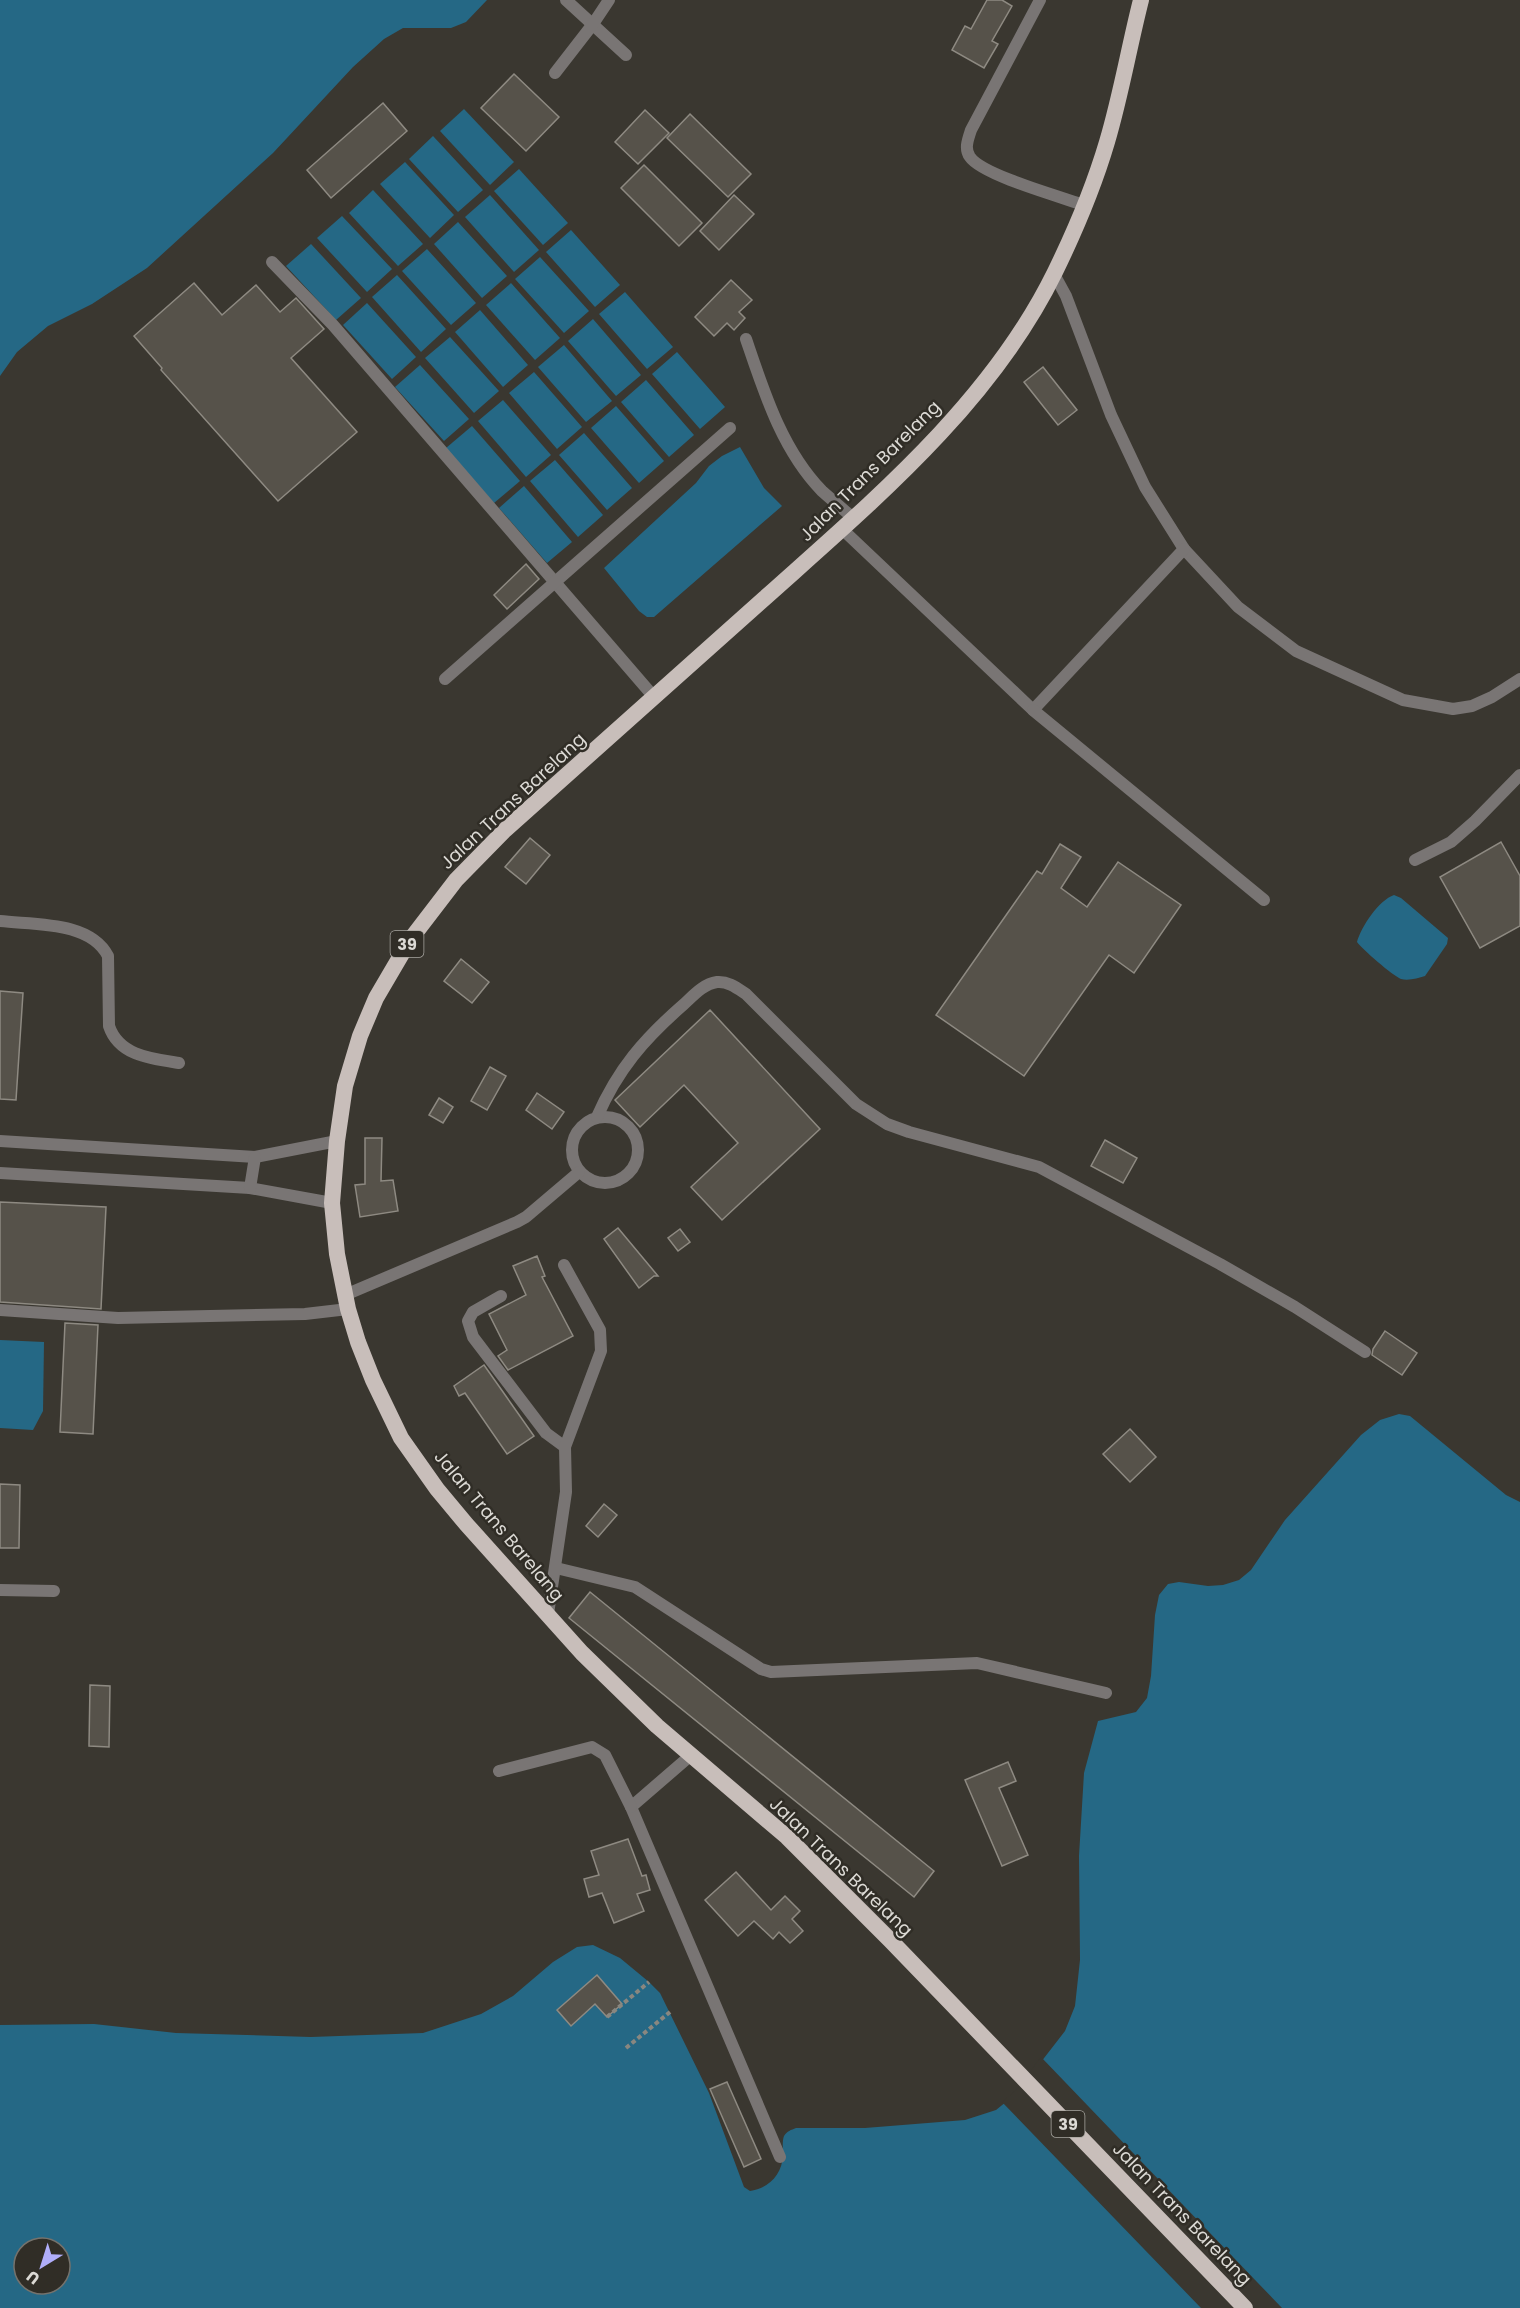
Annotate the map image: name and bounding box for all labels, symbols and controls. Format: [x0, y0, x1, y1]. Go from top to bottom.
street label: Jalan Trans Barelang [794, 395, 946, 547]
street label: Jalan Trans Barelang [435, 727, 591, 875]
road number: 39 [390, 931, 424, 957]
street label: Jalan Trans Barelang [429, 1445, 570, 1607]
street label: Jalan Trans Barelang [764, 1792, 918, 1942]
road number: 39 [1052, 2111, 1084, 2137]
street label: Jalan Trans Barelang [1107, 2137, 1257, 2291]
north arrow [12, 2236, 72, 2296]
text: U [22, 2265, 45, 2290]

